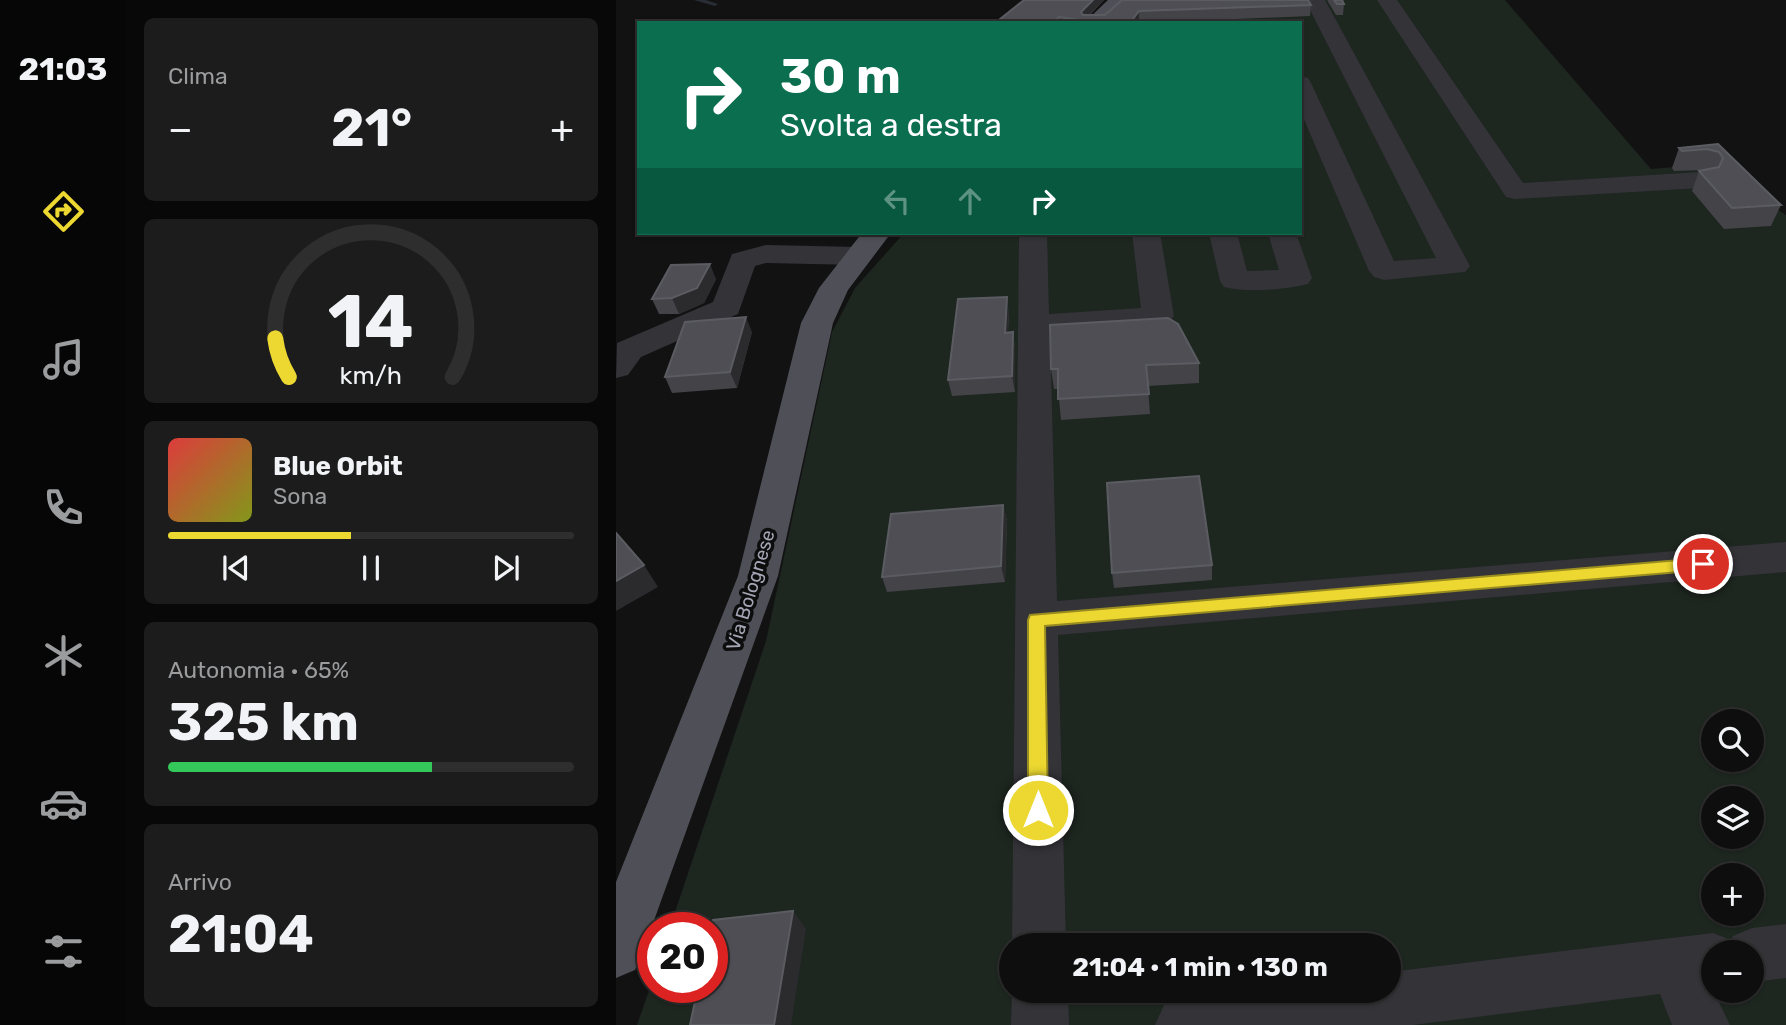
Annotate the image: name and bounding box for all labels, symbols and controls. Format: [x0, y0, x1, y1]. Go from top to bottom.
text: 30 m [780, 47, 901, 105]
icon: right [665, 49, 756, 140]
text: 21:03 [19, 50, 107, 88]
text: Clima [168, 62, 228, 90]
text: 21° [331, 97, 412, 159]
text: − [168, 106, 193, 152]
text: + [550, 106, 574, 152]
text: Svolta a destra [780, 106, 1002, 144]
icon: left [878, 182, 916, 220]
icon: ahead [951, 182, 989, 220]
icon: right [1024, 182, 1062, 220]
icon: directions [39, 187, 88, 236]
text: 14 [328, 280, 414, 366]
icon: music [39, 335, 88, 384]
text: km/h [340, 361, 402, 390]
text: Blue Orbit [273, 451, 403, 482]
text: Sona [273, 482, 327, 510]
icon: phone [39, 483, 88, 532]
street label: Via Bolognese [721, 527, 780, 653]
pin [1673, 534, 1733, 594]
icon: arrive [1684, 545, 1722, 583]
icon: previous [217, 549, 255, 587]
icon: pause [352, 549, 390, 587]
icon: next [487, 549, 525, 587]
icon: climate [39, 631, 88, 680]
text: Autonomia · 65% [168, 656, 349, 684]
text: 325 km [168, 691, 359, 753]
map controls [1701, 709, 1764, 1003]
button: search [1701, 709, 1764, 772]
position arrow [1001, 773, 1075, 847]
icon: car [39, 779, 88, 828]
button: layers [1701, 786, 1764, 849]
button: + [1701, 863, 1764, 926]
text: Arrivo [168, 868, 232, 896]
text: 21:04 [168, 903, 314, 965]
speed limit sign: 20 [637, 912, 728, 1003]
icon: filters [39, 927, 88, 976]
button: − [1701, 940, 1764, 1003]
text: 21:04 · 1 min · 130 m [1072, 952, 1328, 983]

